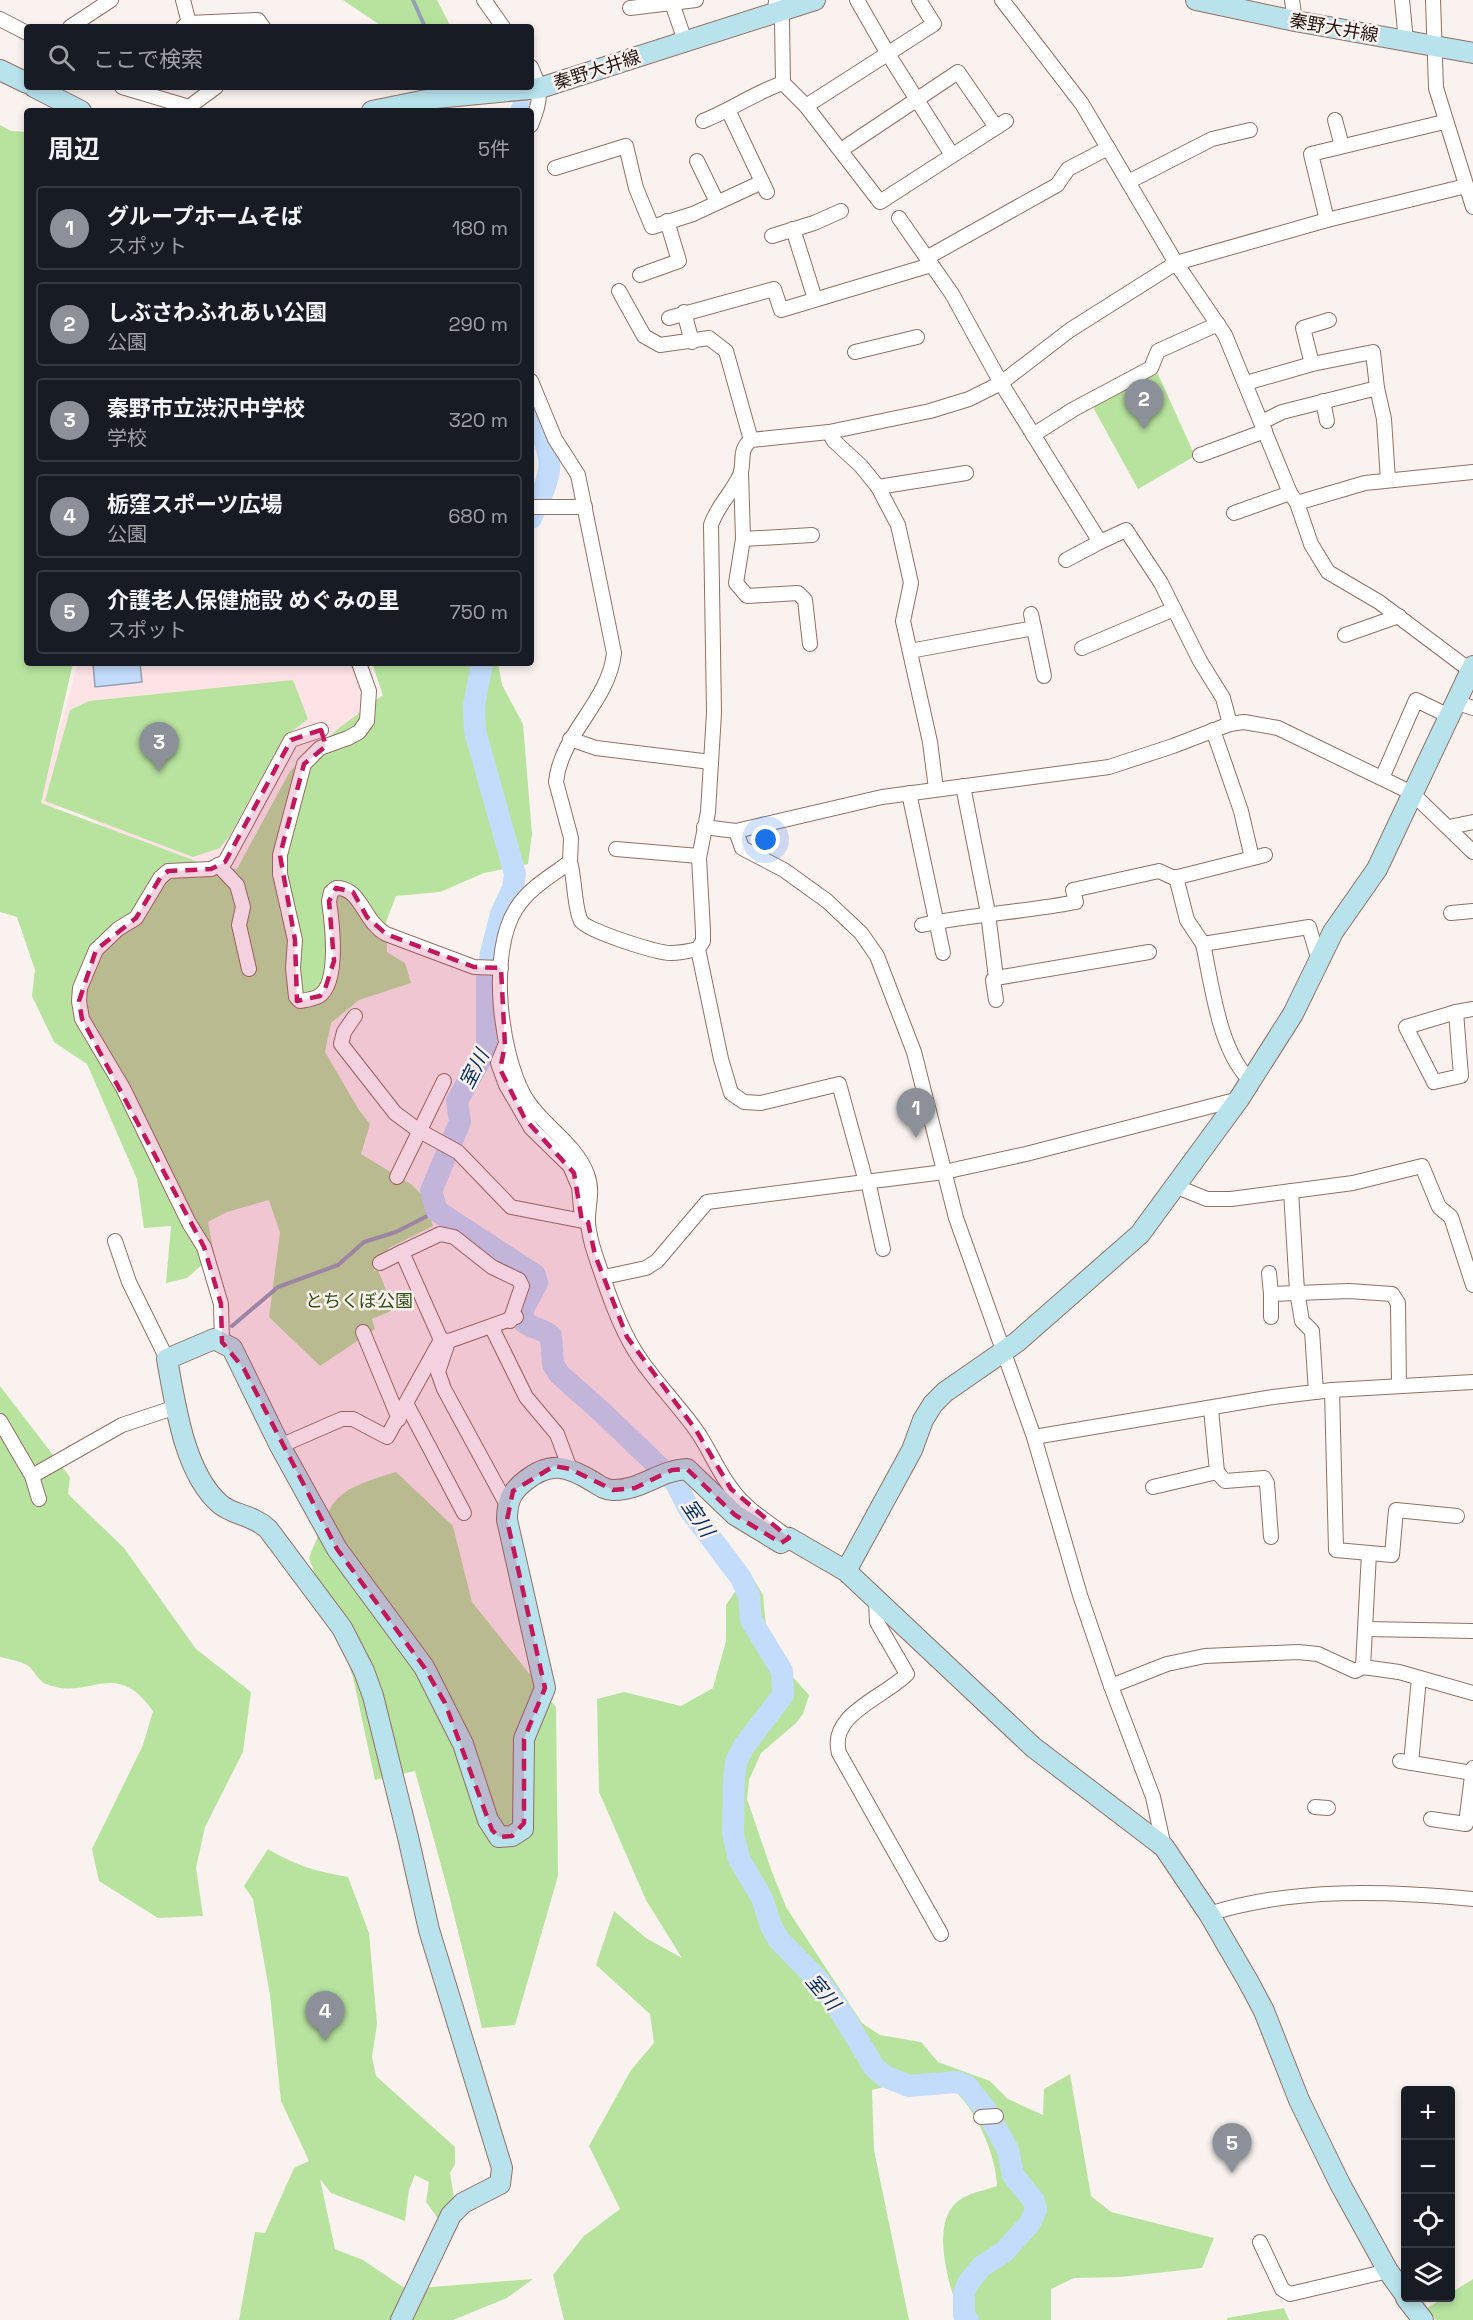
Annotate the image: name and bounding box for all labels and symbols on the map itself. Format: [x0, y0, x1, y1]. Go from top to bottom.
street label: 秦野大井線 [1288, 8, 1380, 47]
street label: 秦野大井線 [550, 45, 643, 94]
pin: 2 [1124, 380, 1164, 429]
pin: 3 [140, 722, 178, 772]
your location [751, 825, 780, 854]
water label: 室川 [453, 1043, 496, 1093]
pin: 1 [896, 1088, 936, 1138]
park label: とちくぼ公園 [305, 1289, 413, 1312]
water label: 室川 [676, 1494, 721, 1544]
water label: 室川 [800, 1968, 847, 2017]
pin: 4 [306, 1992, 344, 2041]
pin: 5 [1212, 2124, 1252, 2173]

